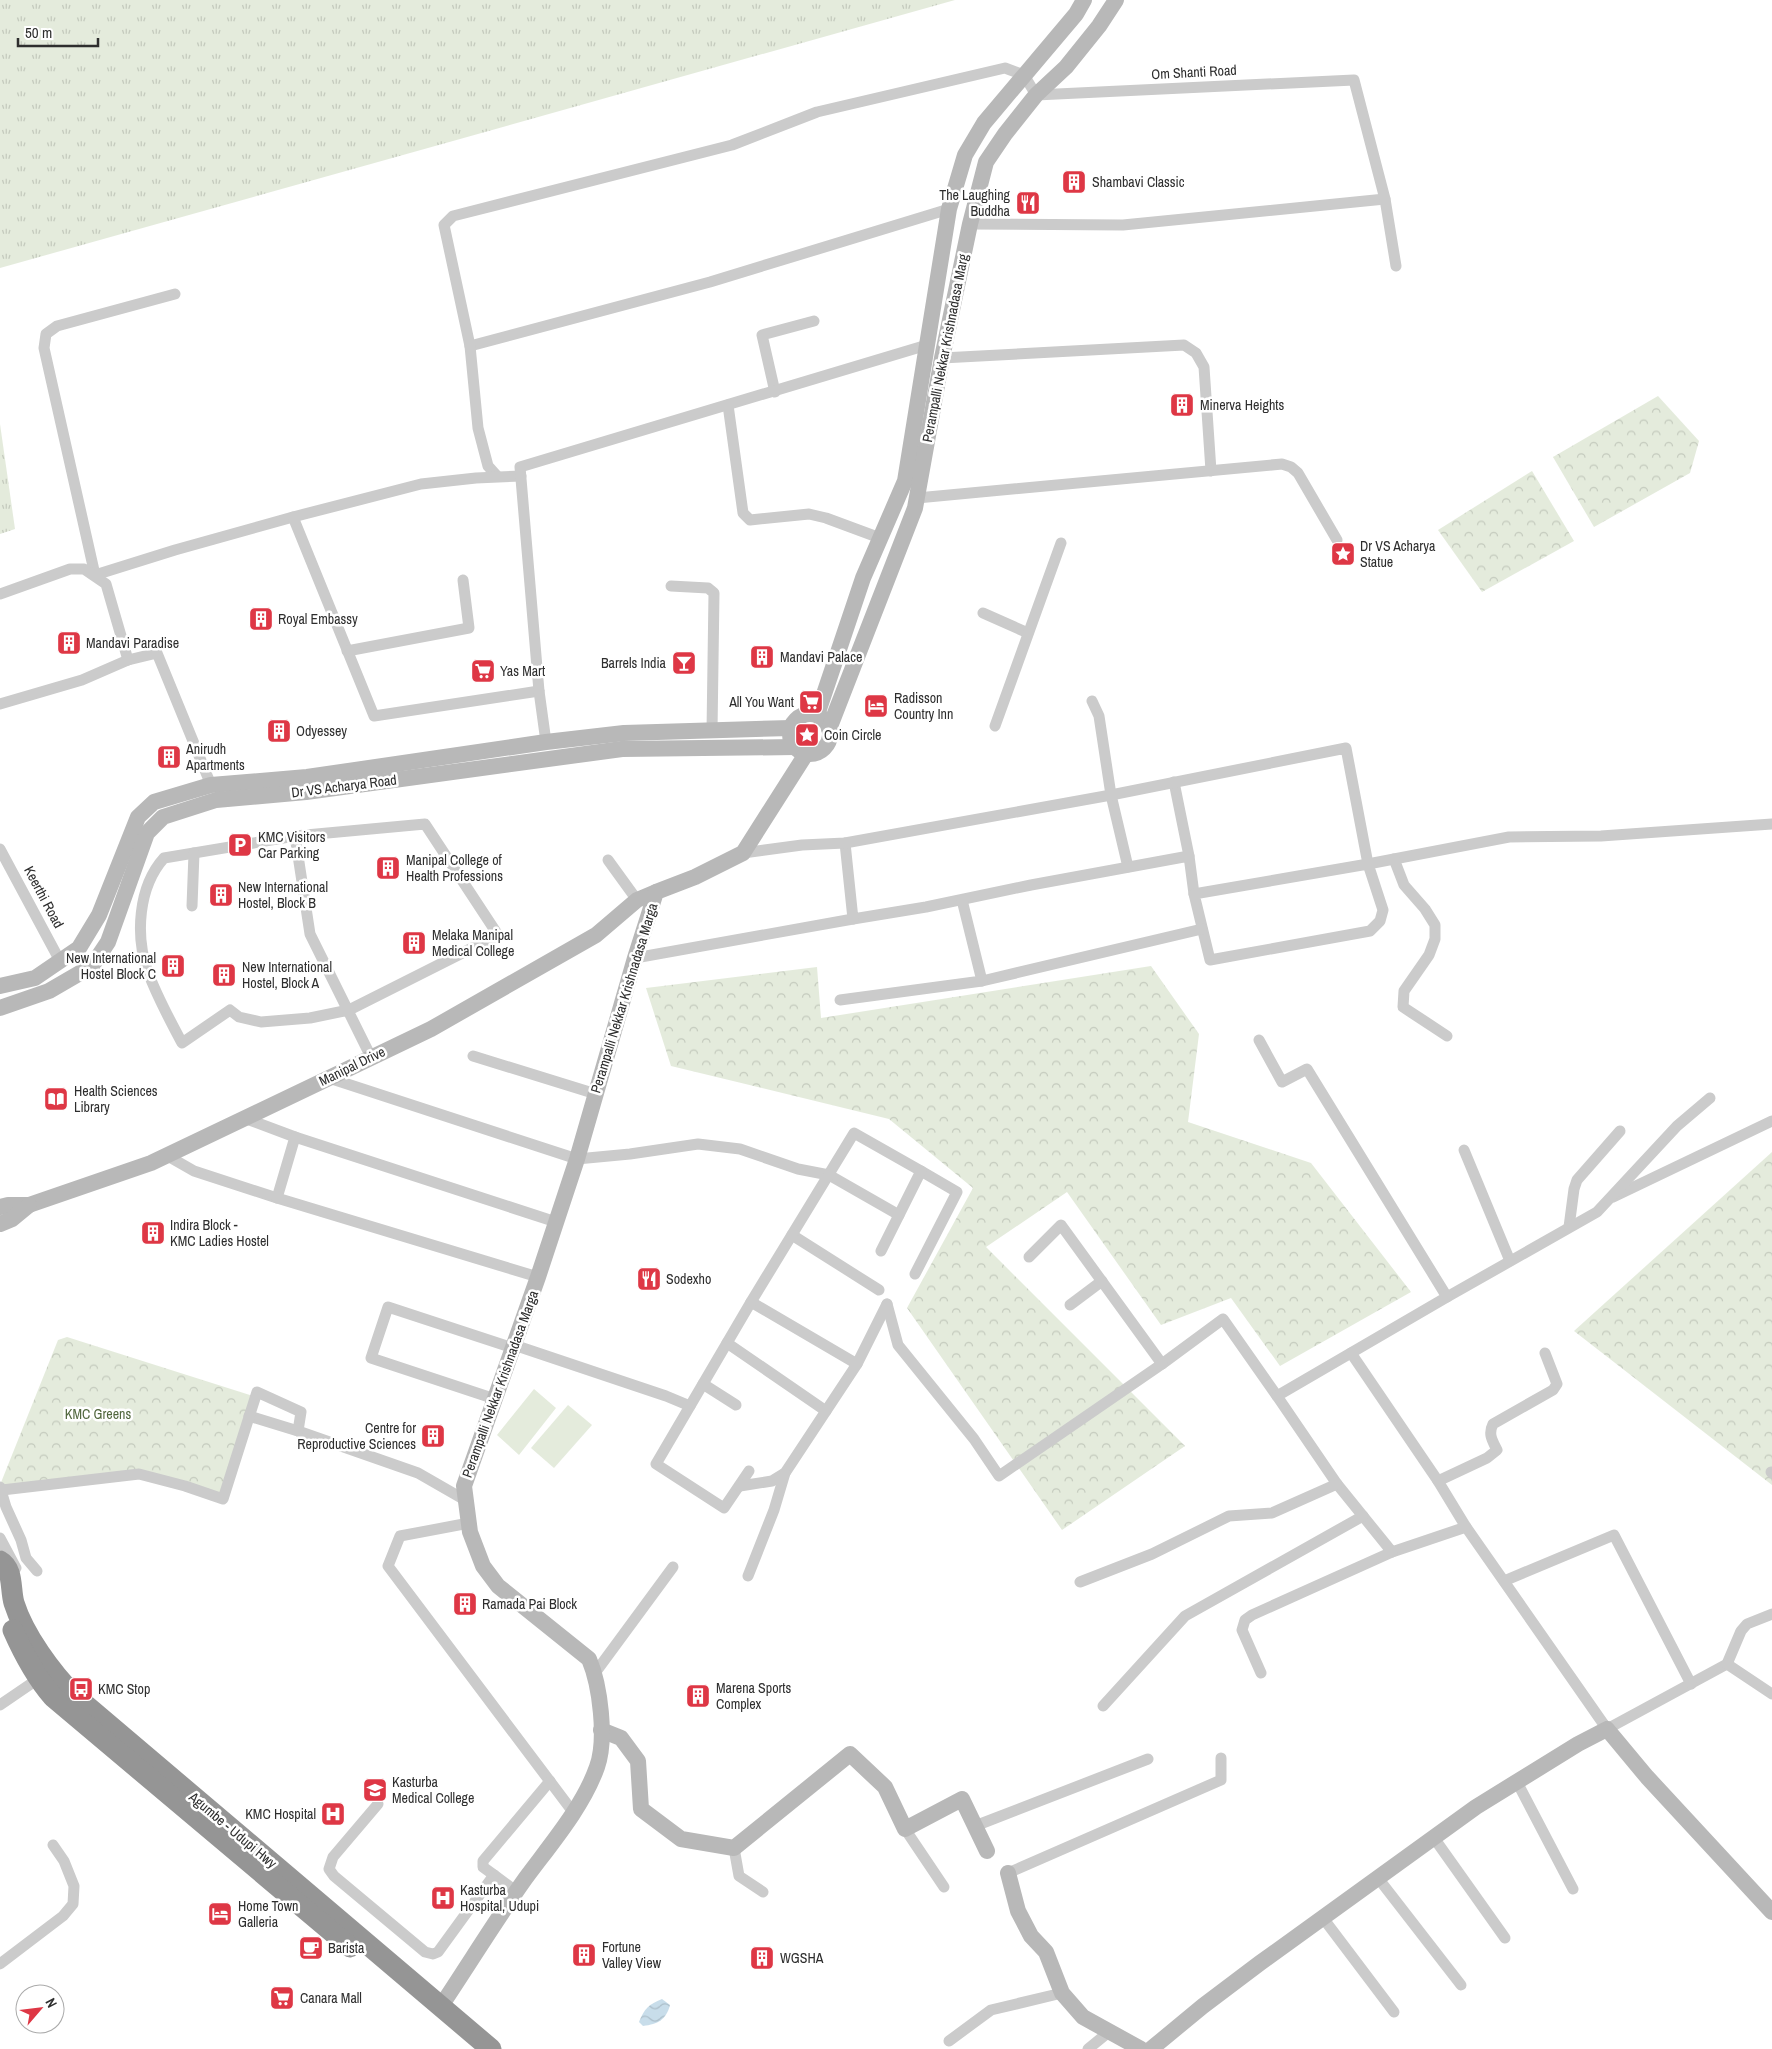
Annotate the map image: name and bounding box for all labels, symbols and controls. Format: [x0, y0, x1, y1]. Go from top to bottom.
scale bar [18, 15, 98, 47]
text: 50 m [25, 22, 52, 43]
street label: Om Shanti Road [1151, 61, 1237, 83]
building icon: Shambavi Classic [1061, 169, 1087, 195]
place label: Shambavi Classic [1092, 173, 1185, 191]
place label: The Laughing Buddha [939, 186, 1011, 220]
restaurant icon: The Laughing Buddha [1015, 190, 1041, 216]
street label: Perampalli Nekkar Krishnadasa Marg [918, 252, 972, 444]
building icon: Minerva Heights [1169, 392, 1195, 418]
place label: Minerva Heights [1200, 396, 1284, 414]
place label: Dr VS Acharya Statue [1360, 537, 1436, 571]
place icon: Dr VS Acharya Statue [1330, 541, 1356, 567]
building icon: Royal Embassy [248, 606, 274, 632]
place label: Royal Embassy [278, 610, 358, 628]
building icon: Mandavi Paradise [56, 630, 82, 656]
place label: Mandavi Paradise [86, 634, 179, 652]
building icon: Mandavi Palace [749, 644, 775, 670]
place label: Mandavi Palace [780, 648, 862, 666]
bar icon: Barrels India [671, 650, 697, 676]
place label: Barrels India [601, 654, 667, 672]
supermarket icon: Yas Mart [470, 658, 496, 684]
place label: Yas Mart [500, 662, 545, 680]
supermarket icon: All You Want [798, 689, 824, 715]
place label: Radisson Country Inn [894, 689, 953, 723]
place label: All You Want [728, 693, 794, 711]
hotel icon: Radisson Country Inn [863, 693, 889, 719]
building icon: Odyessey [266, 718, 292, 744]
place label: Odyessey [296, 722, 347, 740]
place icon: Coin Circle [794, 722, 820, 748]
place label: Coin Circle [824, 726, 881, 744]
place label: Anirudh Apartments [185, 740, 245, 774]
building icon: Anirudh Apartments [156, 744, 182, 770]
street label: Dr VS Acharya Road [290, 771, 398, 801]
place label: KMC Visitors Car Parking [258, 828, 326, 862]
parking icon: KMC Visitors Car Parking [227, 832, 253, 858]
place label: Manipal College of Health Professions [406, 851, 503, 885]
building icon: Manipal College of Health Professions [375, 855, 401, 881]
street label: Keerthi Road [20, 863, 68, 931]
place label: New International Hostel, Block B [238, 878, 328, 912]
building icon: New International Hostel, Block B [208, 882, 234, 908]
street label: Perampalli Nekkar Krishnadasa Marga [586, 900, 662, 1095]
place label: Melaka Manipal Medical College [432, 926, 514, 960]
building icon: Melaka Manipal Medical College [401, 930, 427, 956]
place label: New International Hostel Block C [66, 949, 156, 983]
building icon: New International Hostel Block C [160, 953, 186, 979]
place label: New International Hostel, Block A [242, 958, 332, 992]
building icon: New International Hostel, Block A [211, 962, 237, 988]
street label: Manipal Drive [316, 1042, 388, 1090]
place label: Health Sciences Library [74, 1082, 158, 1116]
library icon: Health Sciences Library [43, 1086, 69, 1112]
place label: Indira Block - KMC Ladies Hostel [170, 1216, 269, 1250]
building icon: Indira Block - KMC Ladies Hostel [140, 1220, 166, 1246]
restaurant icon: Sodexho [636, 1266, 662, 1292]
place label: Sodexho [666, 1270, 711, 1288]
street label: Perampalli Nekkar Krishnadasa Marga [458, 1287, 542, 1480]
park label: KMC Greens [65, 1405, 131, 1423]
place label: Centre for Reproductive Sciences [297, 1419, 416, 1453]
building icon: Centre for Reproductive Sciences [420, 1423, 446, 1449]
building icon: Ramada Pai Block [452, 1591, 478, 1617]
place label: Ramada Pai Block [482, 1595, 577, 1613]
bus stop icon: KMC Stop [68, 1676, 94, 1702]
place label: Marena Sports Complex [716, 1679, 792, 1713]
place label: KMC Stop [98, 1680, 150, 1698]
building icon: Marena Sports Complex [685, 1683, 711, 1709]
place label: Kasturba Medical College [392, 1773, 474, 1807]
school or university icon: Kasturba Medical College [362, 1777, 388, 1803]
street label: Agumbe - Udupi Hwy [185, 1787, 281, 1872]
hospital icon: KMC Hospital [320, 1801, 346, 1827]
place label: KMC Hospital [245, 1805, 316, 1823]
place label: Kasturba Hospital, Udupi [460, 1881, 539, 1915]
hospital icon: Kasturba Hospital, Udupi [430, 1885, 456, 1911]
place label: Home Town Galleria [238, 1897, 298, 1931]
hotel icon: Home Town Galleria [207, 1901, 233, 1927]
cafe icon: Barista [298, 1935, 324, 1961]
place label: Fortune Valley View [602, 1938, 662, 1972]
place label: Barista [328, 1939, 365, 1957]
building icon: Fortune Valley View [571, 1942, 597, 1968]
building icon: WGSHA [749, 1945, 775, 1971]
place label: WGSHA [780, 1949, 824, 1967]
north arrow [15, 1984, 65, 2034]
supermarket icon: Canara Mall [269, 1985, 295, 2011]
place label: Canara Mall [300, 1989, 362, 2007]
text: N [42, 1995, 61, 2011]

